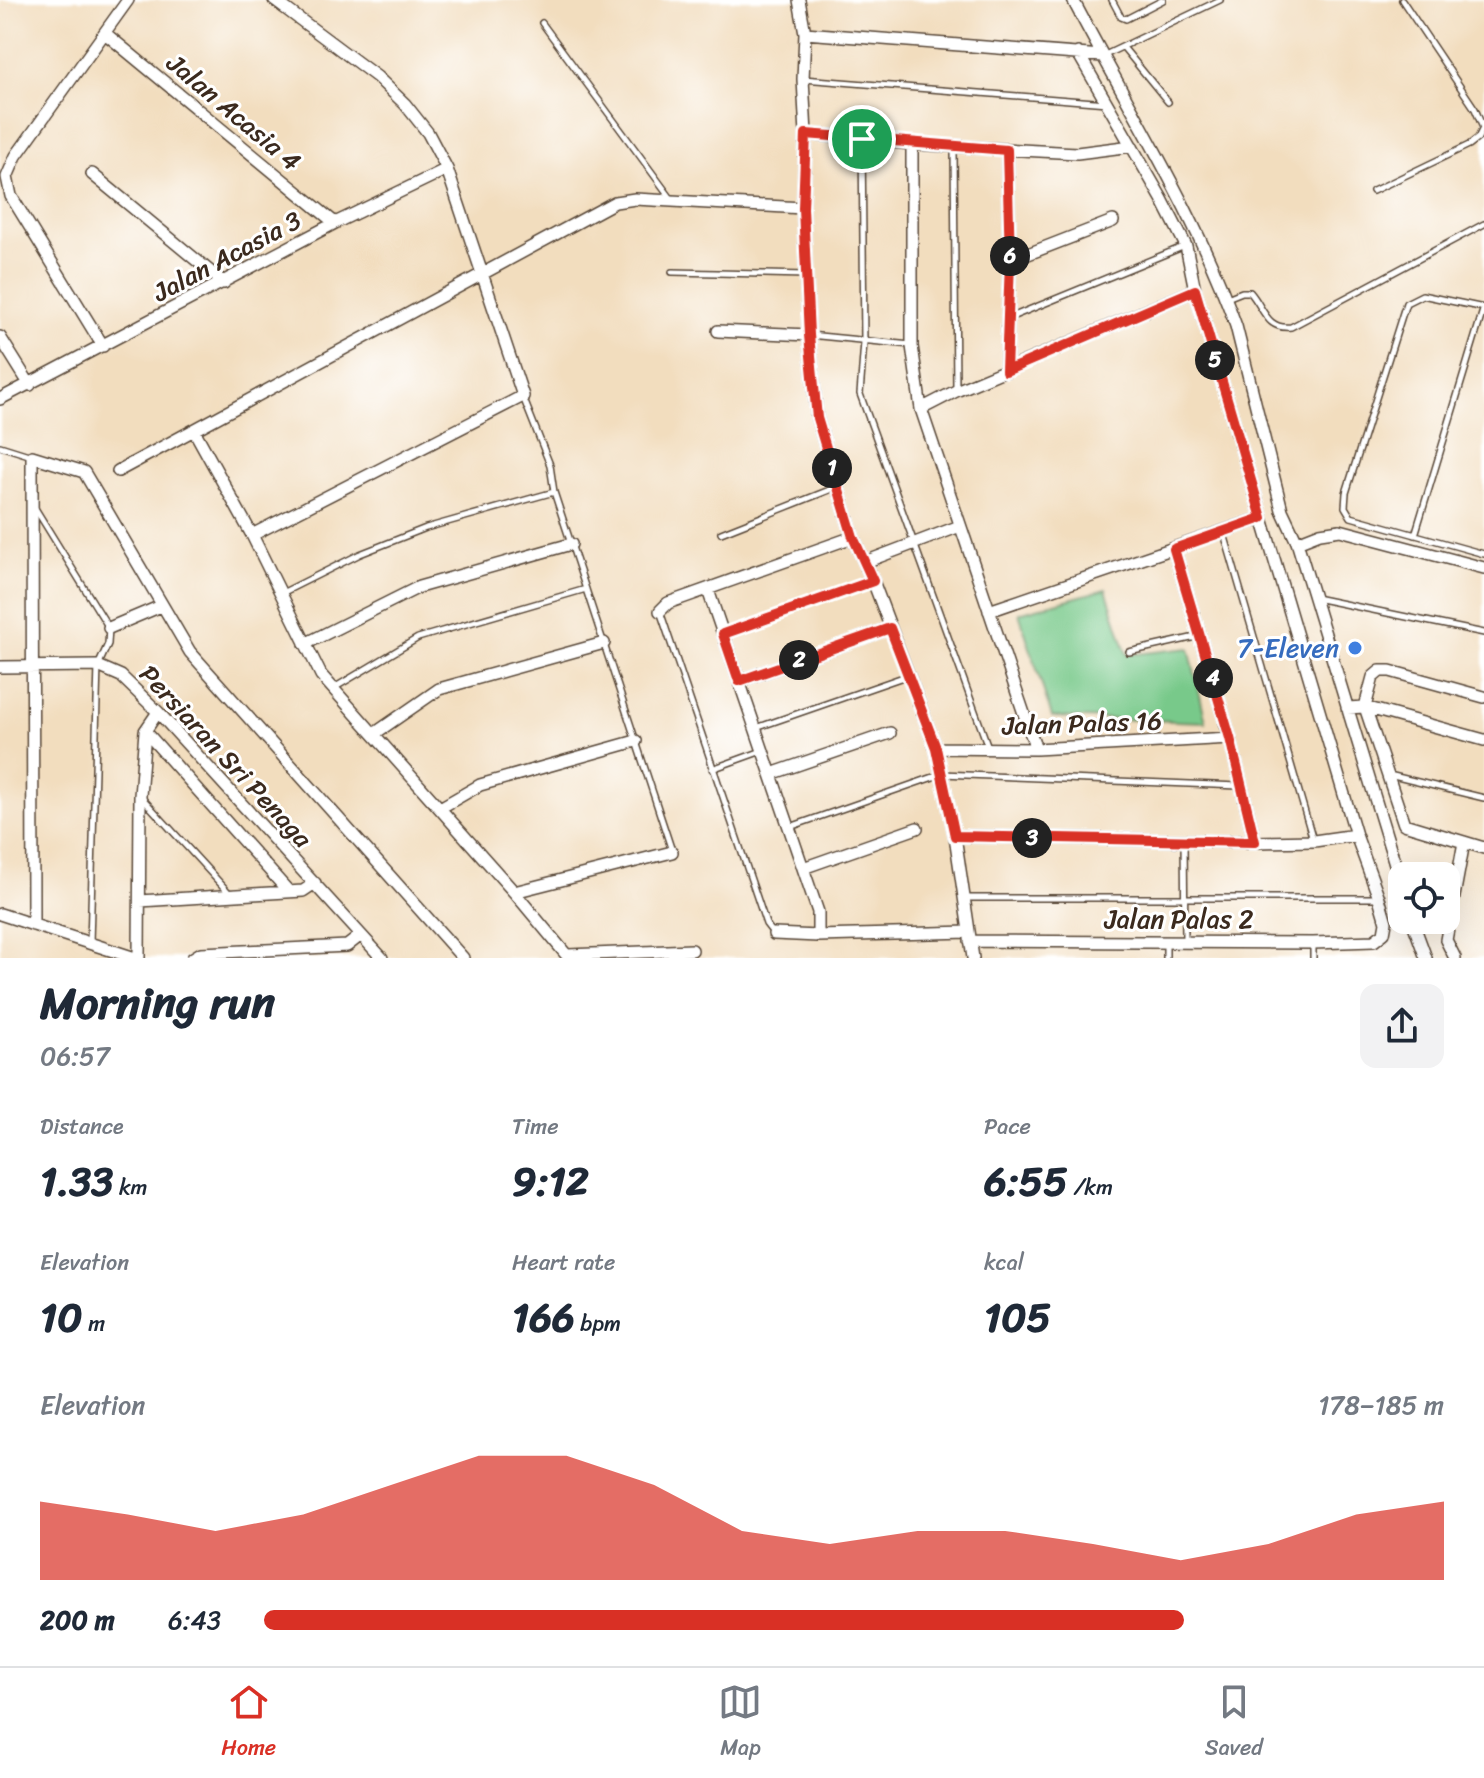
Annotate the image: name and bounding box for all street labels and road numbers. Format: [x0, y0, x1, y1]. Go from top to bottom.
street label: Jalan Acasia 4 [155, 41, 312, 183]
street label: Jalan Acasia 3 [143, 197, 310, 315]
street label: Persiaran Sri Penaga [128, 653, 325, 860]
street label: Jalan Palas 16 [1000, 697, 1163, 749]
street label: Jalan Palas 2 [1104, 896, 1253, 942]

